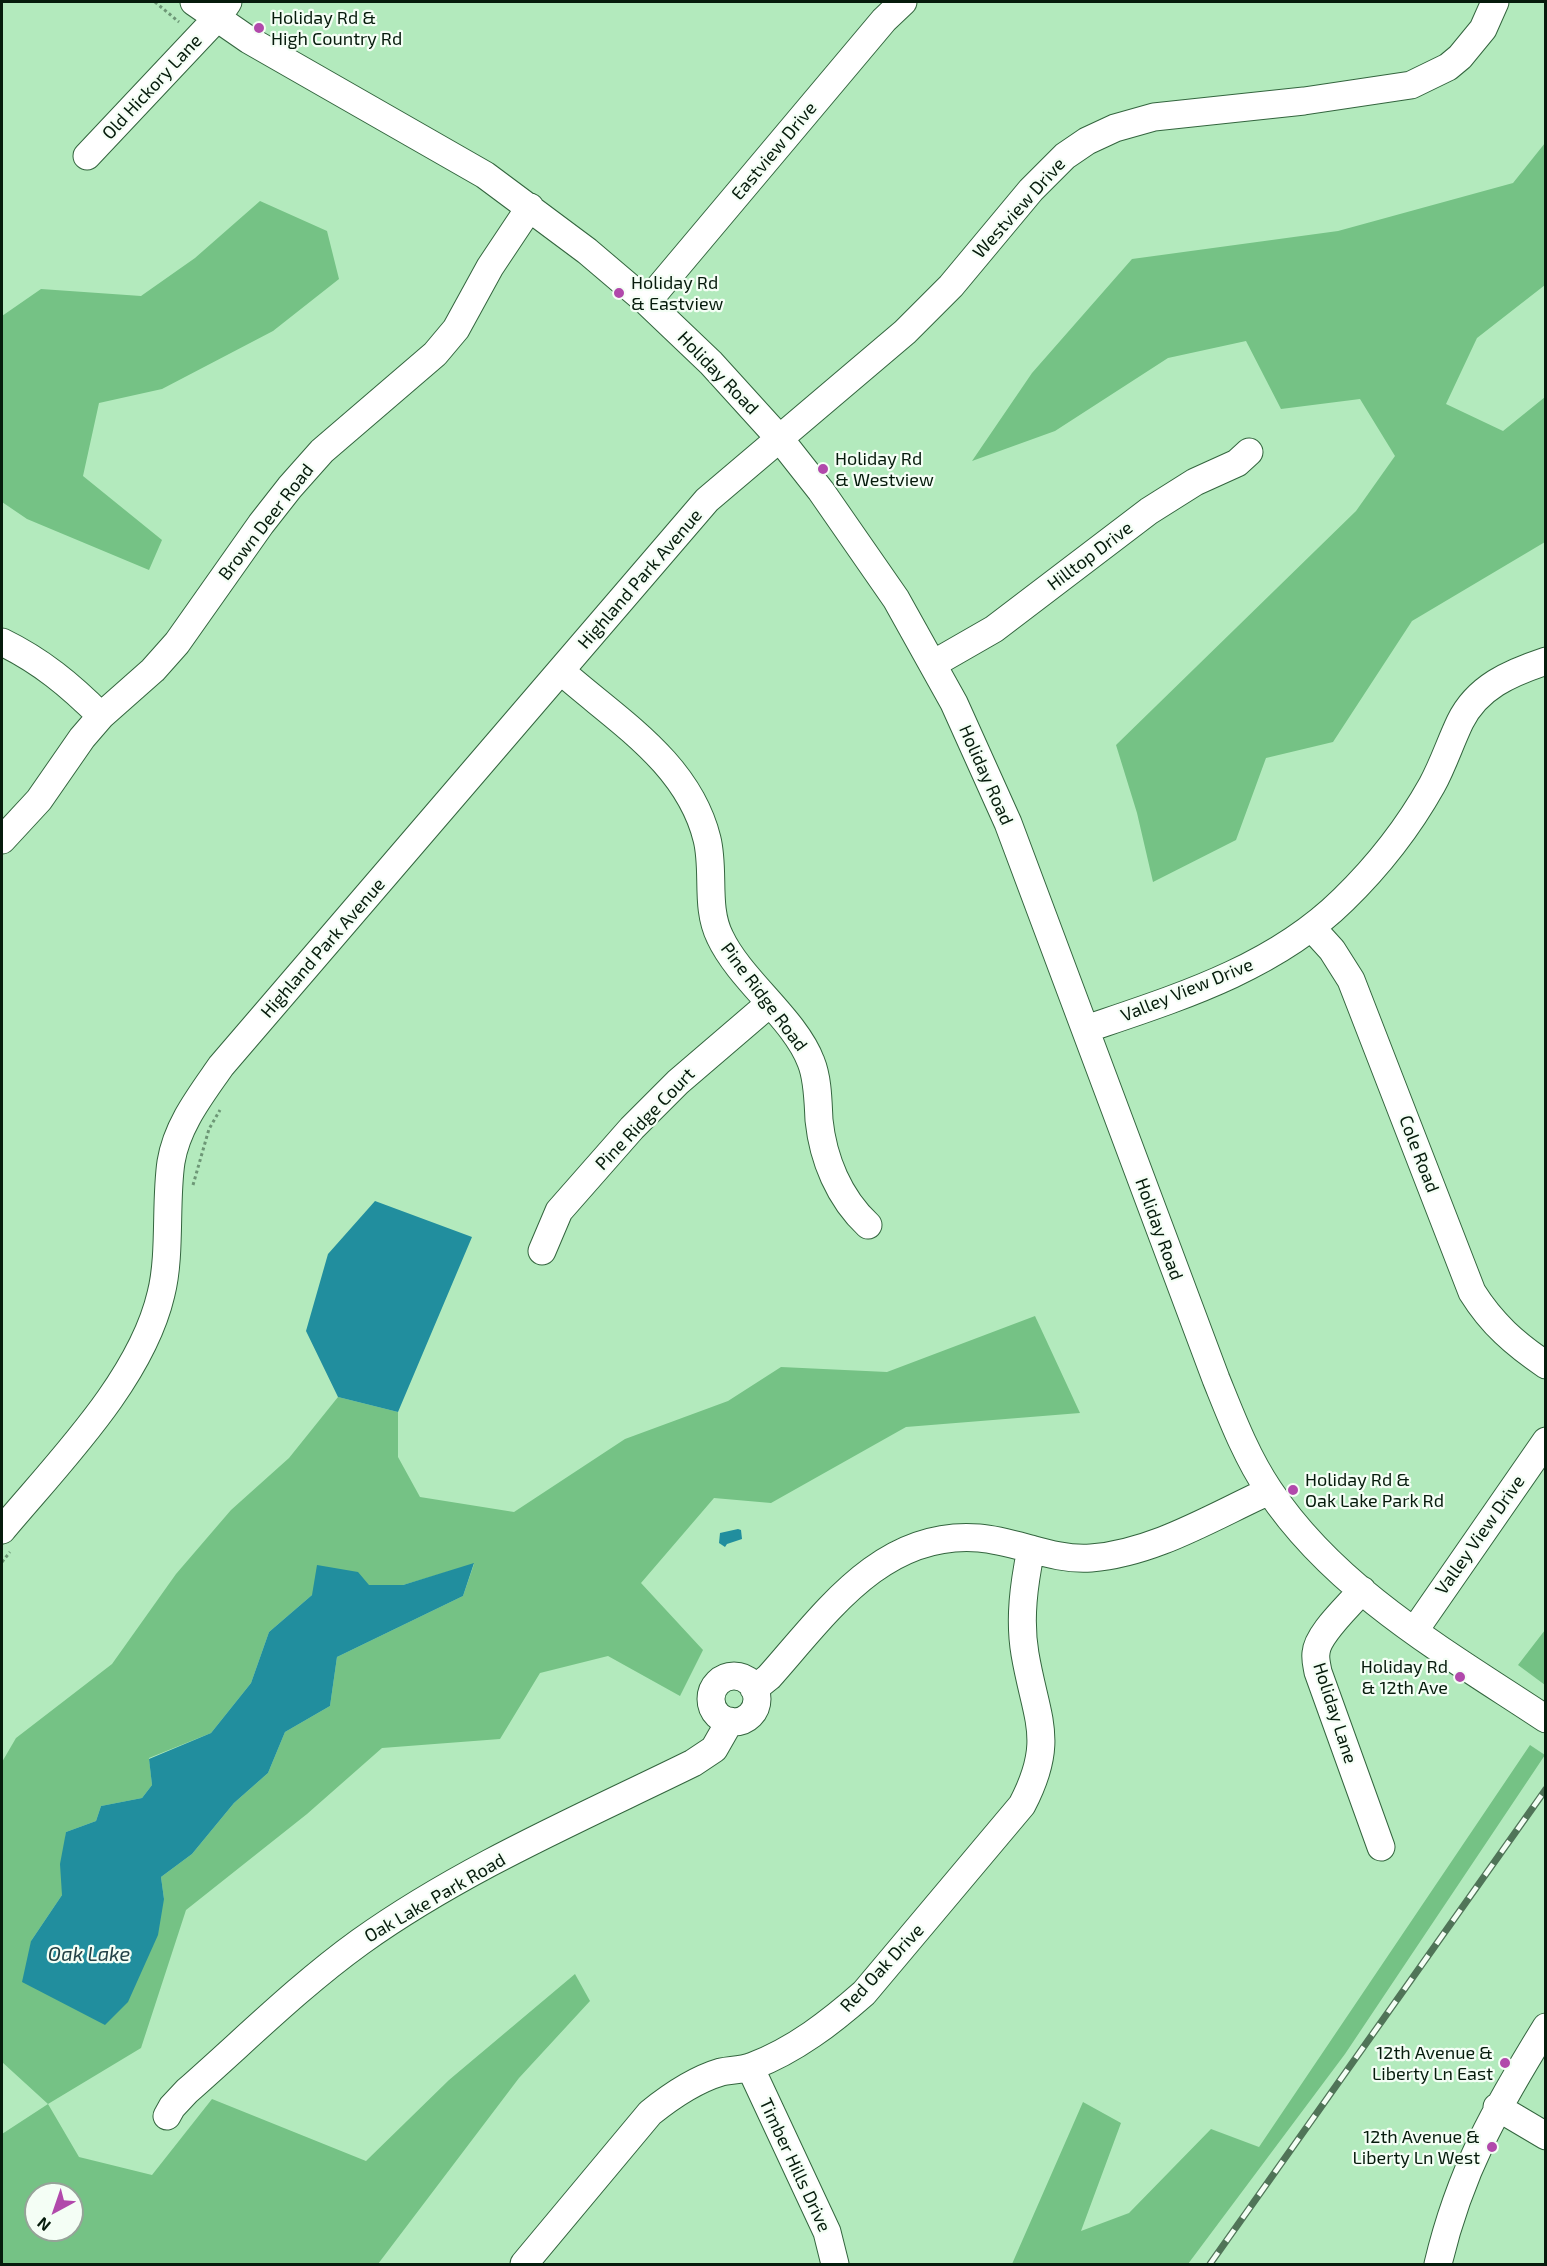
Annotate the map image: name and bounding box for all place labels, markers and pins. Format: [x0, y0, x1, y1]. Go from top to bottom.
place label: Holiday Rd & High Country Rd [271, 7, 402, 50]
marker: Holiday Rd & High Country Rd [252, 21, 266, 35]
place label: Holiday Rd & Eastview [631, 272, 723, 314]
marker: Holiday Rd & Eastview [612, 286, 626, 300]
place label: Holiday Rd & Westview [835, 448, 934, 490]
marker: Holiday Rd & Westview [816, 462, 830, 476]
place label: Holiday Rd & Oak Lake Park Rd [1305, 1469, 1444, 1512]
marker: Holiday Rd & Oak Lake Park Rd [1286, 1483, 1300, 1497]
place label: Holiday Rd & 12th Ave [1361, 1656, 1448, 1698]
marker: Holiday Rd & 12th Ave [1453, 1670, 1467, 1684]
place label: 12th Avenue & Liberty Ln East [1372, 2042, 1493, 2084]
marker: 12th Avenue & Liberty Ln East [1498, 2056, 1512, 2070]
place label: 12th Avenue & Liberty Ln West [1353, 2126, 1480, 2168]
marker: 12th Avenue & Liberty Ln West [1485, 2140, 1499, 2154]

